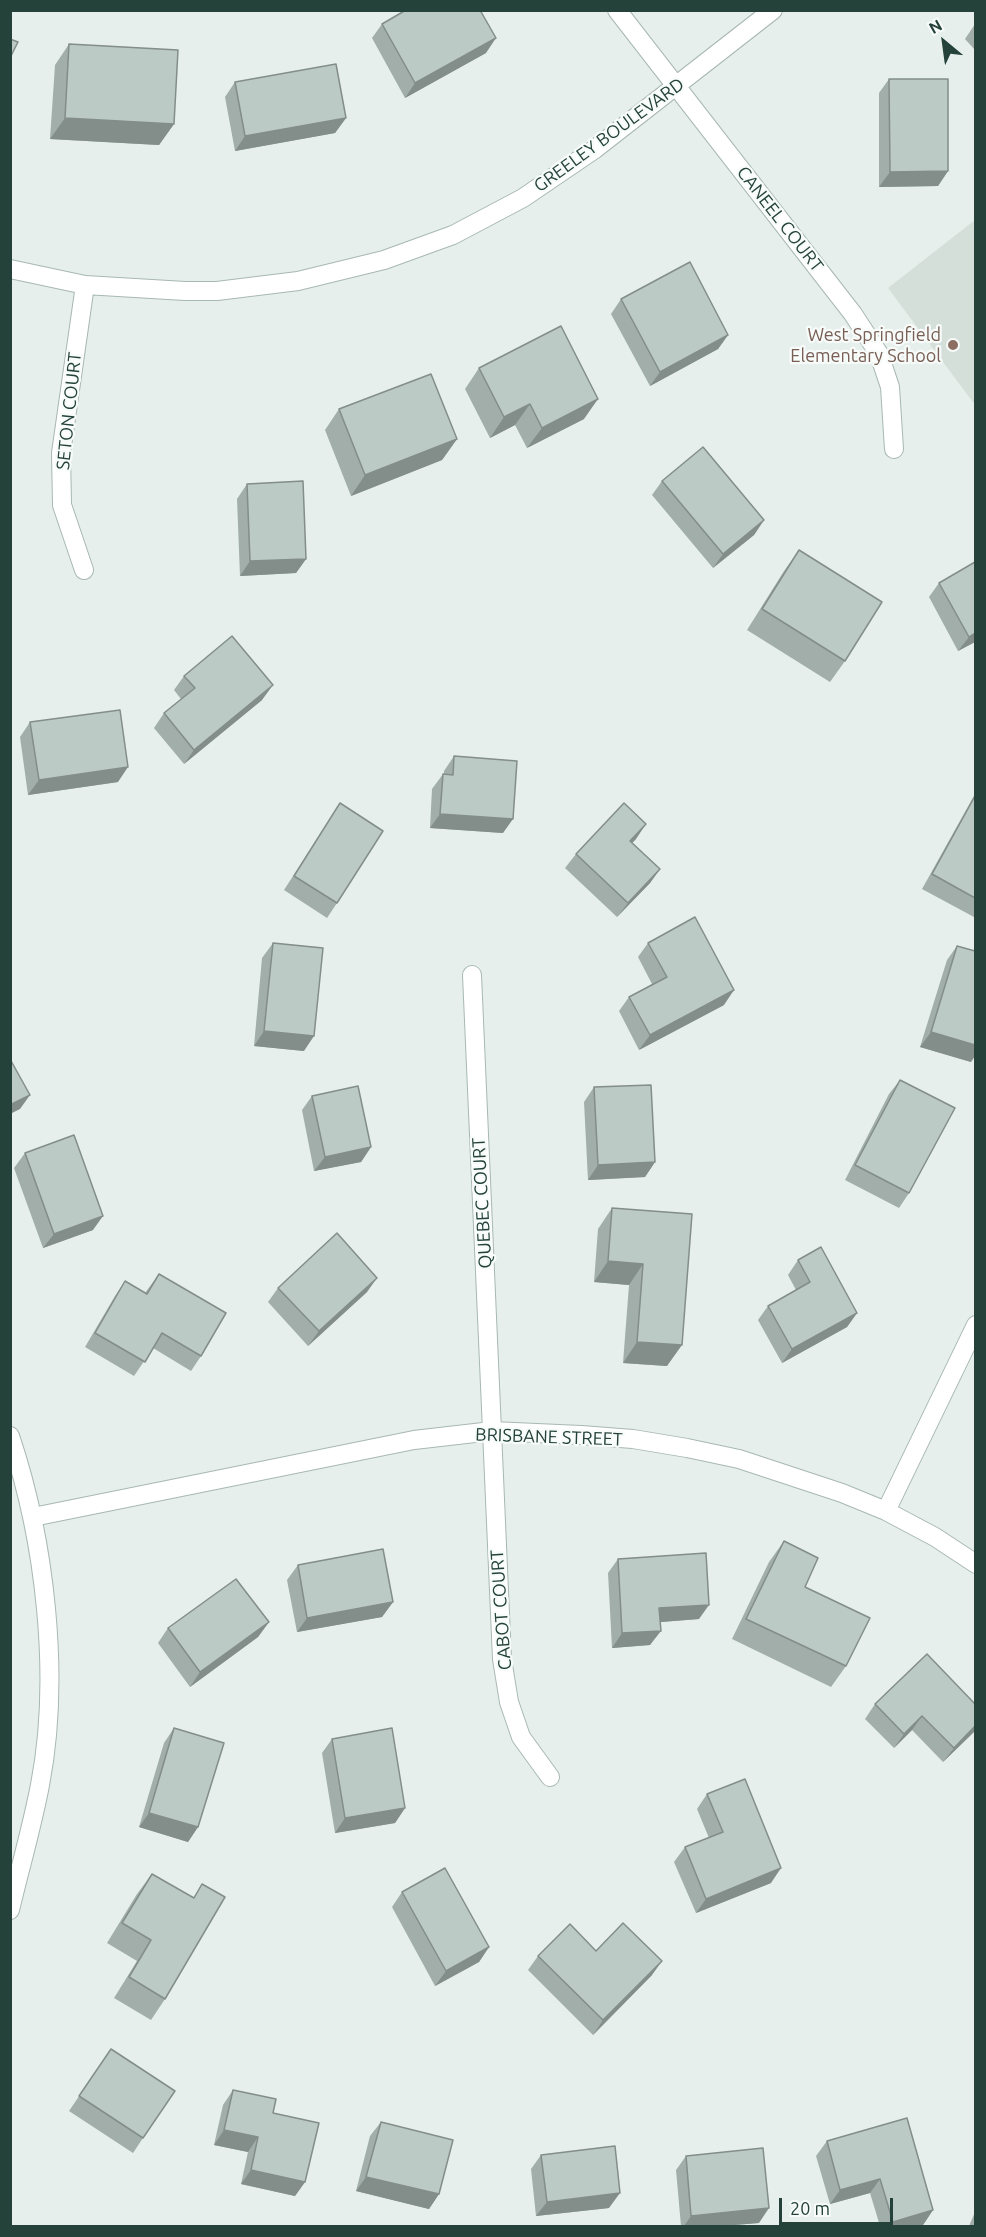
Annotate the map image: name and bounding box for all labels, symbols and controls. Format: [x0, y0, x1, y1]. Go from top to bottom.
north arrow [914, 12, 974, 72]
text: N [926, 15, 945, 37]
street label: GREELEY BOULEVARD [530, 73, 688, 197]
street label: CANEEL COURT [732, 162, 828, 276]
place label: West Springfield Elementary School [790, 324, 941, 366]
marker: West Springfield Elementary School [946, 338, 960, 352]
street label: SETON COURT [52, 351, 86, 471]
street label: QUEBEC COURT [468, 1137, 496, 1269]
street label: BRISBANE STREET [475, 1424, 623, 1450]
street label: CABOT COURT [486, 1549, 516, 1671]
scale bar [782, 2186, 896, 2224]
text: 20 m [790, 2198, 830, 2218]

